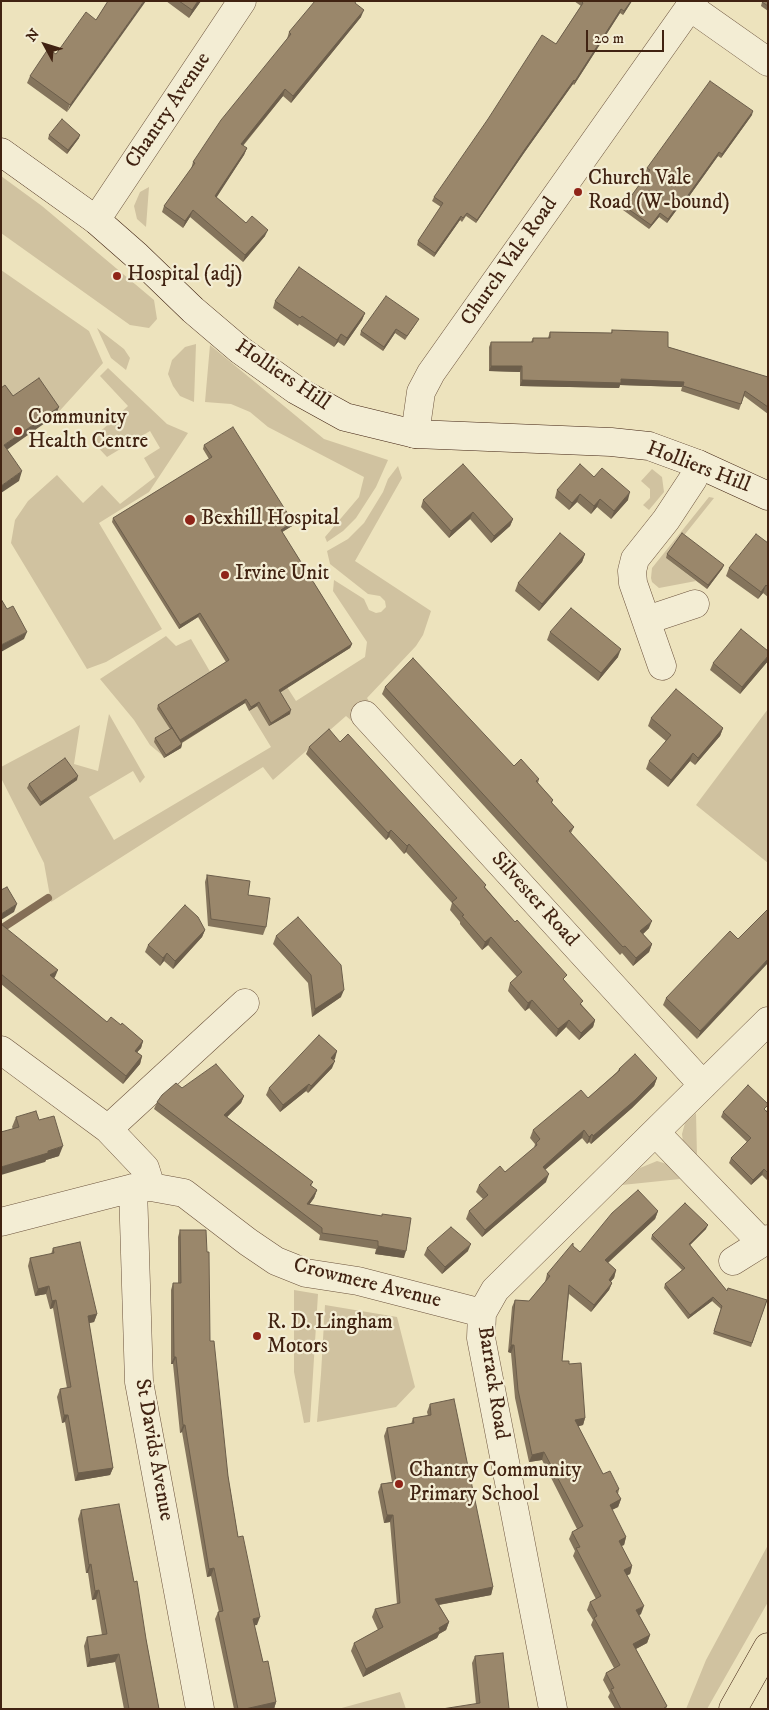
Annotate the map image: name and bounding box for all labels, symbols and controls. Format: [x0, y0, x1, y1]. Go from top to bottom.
north arrow [20, 20, 70, 70]
scale bar [589, 20, 666, 52]
text: N [23, 25, 44, 46]
text: 20 m [594, 29, 624, 48]
street label: Chantry Avenue [121, 48, 217, 174]
place label: Church Vale Road (W-bound) [588, 167, 730, 217]
marker: Church Vale Road (W-bound) [572, 186, 584, 198]
street label: Church Vale Road [456, 193, 564, 331]
place label: Hospital (adj) [127, 263, 242, 289]
marker: Hospital (adj) [111, 270, 123, 282]
street label: Holliers Hill [230, 335, 334, 417]
place label: Community Health Centre [28, 406, 148, 456]
marker: Community Health Centre [12, 425, 24, 437]
street label: Holliers Hill [643, 437, 753, 499]
place label: Bexhill Hospital [201, 507, 339, 533]
marker: Bexhill Hospital [183, 513, 197, 527]
place label: Irvine Unit [235, 562, 329, 588]
marker: Irvine Unit [219, 569, 231, 581]
street label: Silvester Road [485, 847, 583, 953]
street label: Crowmere Avenue [291, 1253, 443, 1315]
place label: R. D. Lingham Motors [267, 1311, 393, 1361]
street label: Barrack Road [471, 1325, 513, 1441]
marker: R. D. Lingham Motors [251, 1330, 263, 1342]
street label: St Davids Avenue [128, 1377, 178, 1523]
place label: Chantry Community Primary School [409, 1459, 582, 1509]
marker: Chantry Community Primary School [393, 1478, 405, 1490]

